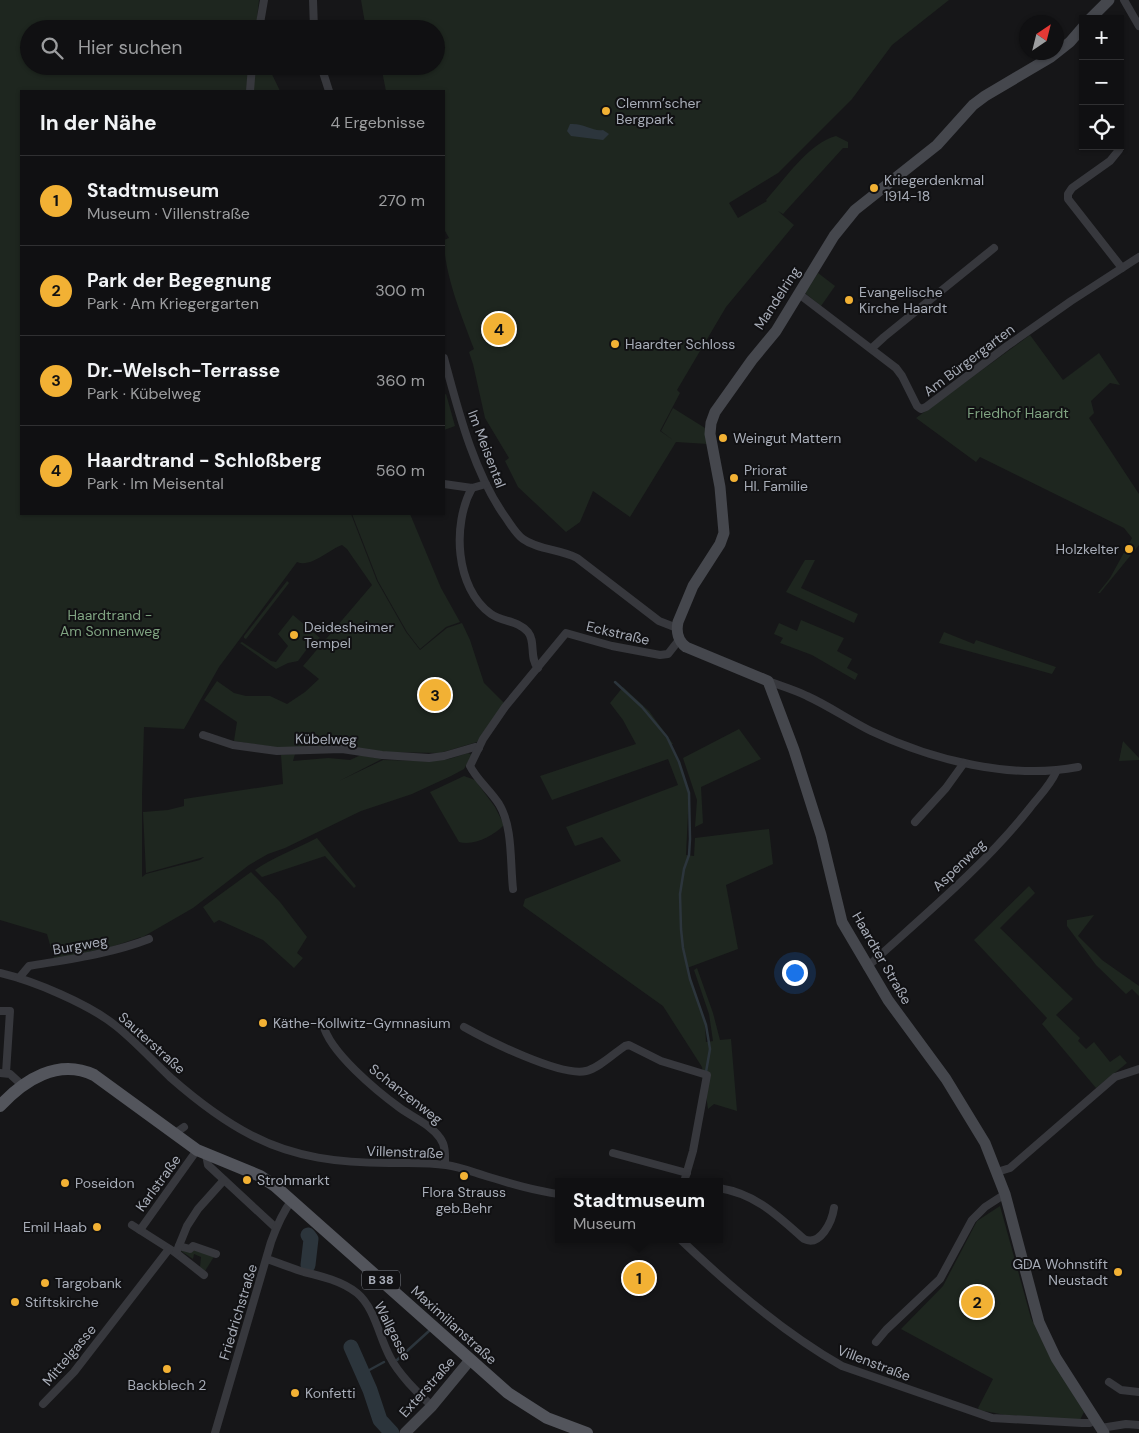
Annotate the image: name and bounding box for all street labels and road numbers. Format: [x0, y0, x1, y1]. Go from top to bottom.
street label: Mandelring [750, 263, 804, 333]
street label: Am Bürgergarten [920, 320, 1018, 400]
street label: Im Meisental [464, 408, 510, 490]
street label: Eckstraße [585, 617, 652, 649]
street label: Kübelweg [295, 729, 357, 749]
street label: Aspenweg [929, 835, 990, 895]
street label: Haardter Straße [848, 908, 916, 1008]
street label: Burgweg [51, 931, 109, 959]
street label: Sauterstraße [115, 1008, 189, 1078]
street label: Schanzenweg [366, 1060, 447, 1128]
street label: Villenstraße [366, 1142, 444, 1162]
street label: Karlstraße [131, 1151, 185, 1215]
street label: Friedrichstraße [215, 1262, 261, 1362]
road number: B 38 [362, 1270, 400, 1290]
street label: Maximilianstraße [407, 1282, 501, 1368]
street label: Wallgasse [370, 1298, 416, 1364]
street label: Mittelgasse [38, 1321, 100, 1389]
street label: Villenstraße [835, 1341, 913, 1385]
street label: Exterstraße [395, 1353, 459, 1421]

